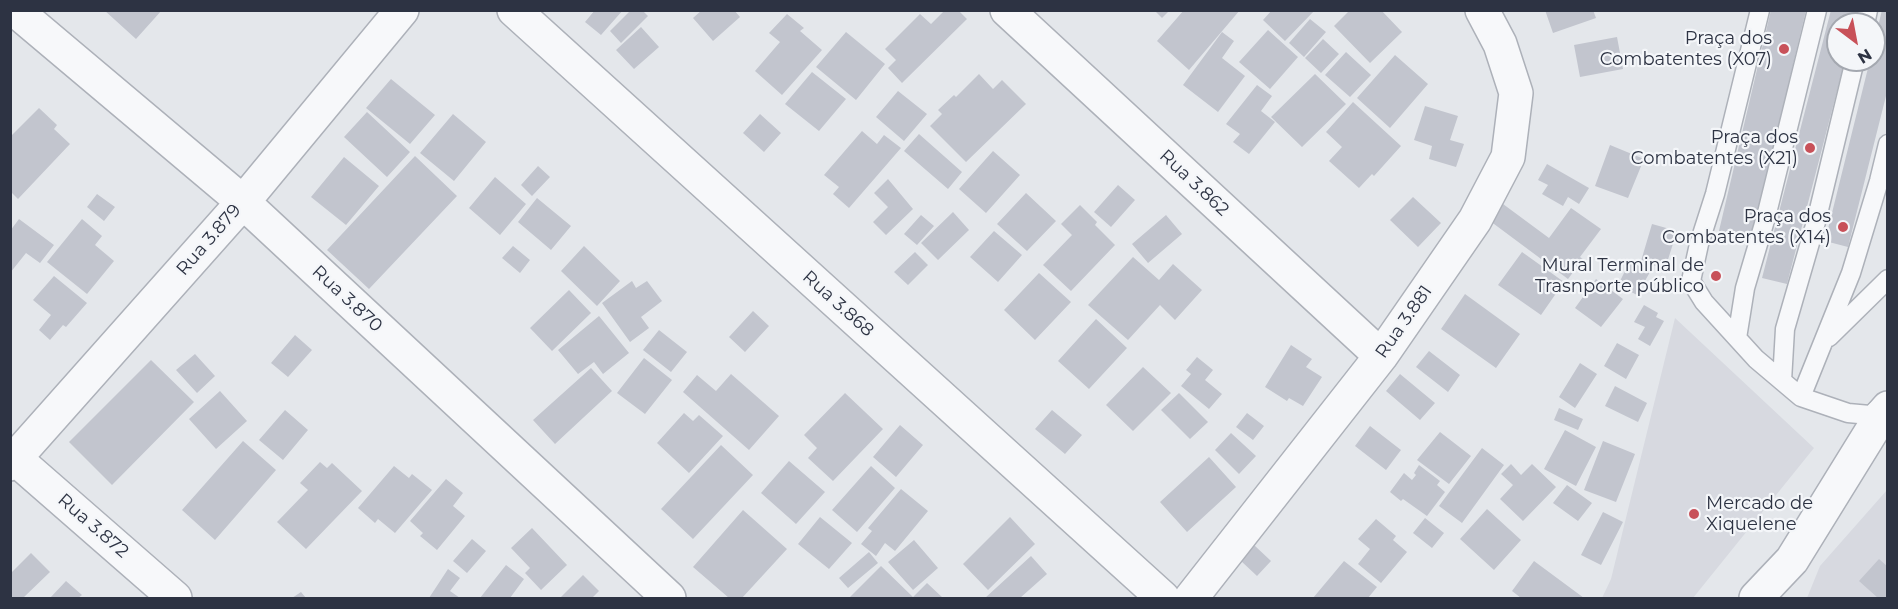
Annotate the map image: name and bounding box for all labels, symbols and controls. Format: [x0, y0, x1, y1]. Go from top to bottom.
north arrow [1826, 12, 1886, 72]
place label: Praça dos Combatentes (X07) [1600, 28, 1772, 70]
marker: Praça dos Combatentes (X07) [1777, 42, 1791, 56]
text: N [1854, 45, 1875, 67]
place label: Praça dos Combatentes (X21) [1631, 127, 1798, 170]
marker: Praça dos Combatentes (X21) [1803, 141, 1817, 155]
street label: Rua 3.862 [1155, 145, 1233, 221]
street label: Rua 3.879 [172, 200, 246, 280]
place label: Praça dos Combatentes (X14) [1662, 206, 1831, 248]
marker: Praça dos Combatentes (X14) [1836, 220, 1850, 234]
place label: Mural Terminal de Trasnporte público [1535, 255, 1704, 298]
street label: Rua 3.870 [307, 261, 387, 337]
street label: Rua 3.868 [798, 266, 878, 342]
marker: Mural Terminal de Trasnporte público [1709, 269, 1723, 283]
street label: Rua 3.881 [1371, 281, 1437, 363]
street label: Rua 3.872 [53, 489, 133, 563]
place label: Mercado de Xiquelene [1706, 493, 1813, 536]
marker: Mercado de Xiquelene [1687, 507, 1701, 521]

